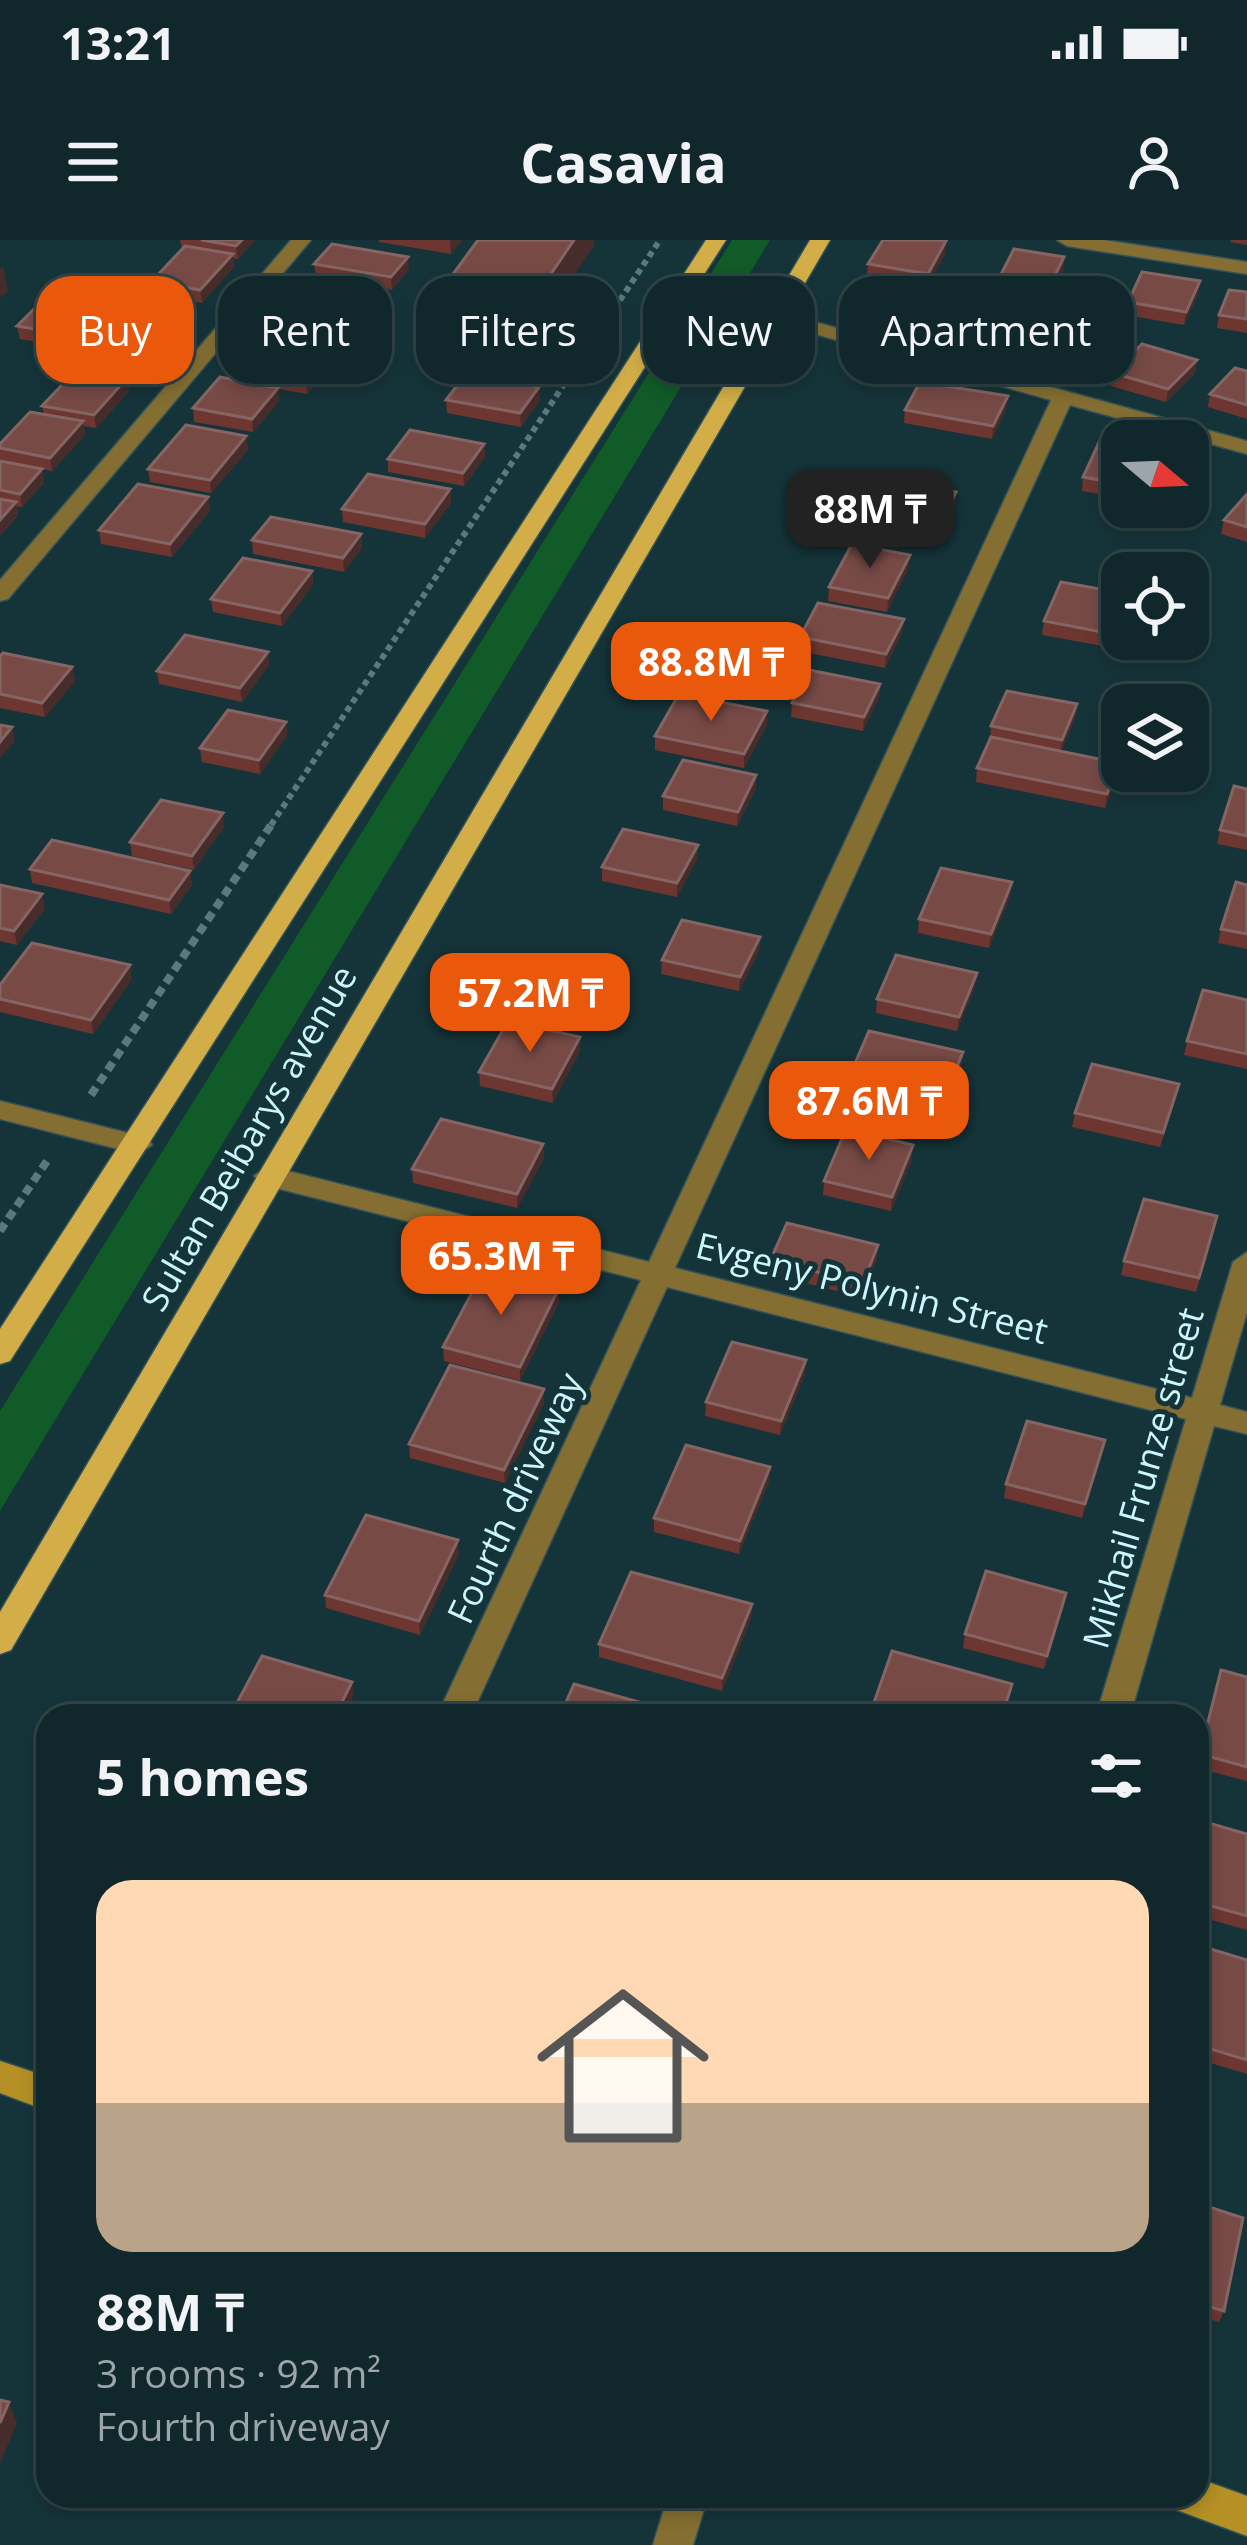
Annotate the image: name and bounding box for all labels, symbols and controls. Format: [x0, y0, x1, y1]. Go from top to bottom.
text: 13:21 [60, 12, 176, 73]
text: Casavia [520, 125, 727, 199]
icon: menu [60, 129, 126, 195]
icon: person [1121, 129, 1187, 195]
chip: Buy [36, 276, 194, 384]
chip: Rent [218, 276, 392, 384]
chip: Filters [416, 276, 619, 384]
chip: New [643, 276, 815, 384]
chip: Apartment [839, 276, 1134, 384]
north arrow [1101, 420, 1209, 528]
map controls [1101, 420, 1209, 792]
pin: 88M ₸ [786, 469, 954, 571]
text: 88M ₸ [814, 481, 926, 534]
button: locate [1101, 552, 1209, 660]
pin: 88.8M ₸ [600, 622, 822, 724]
text: 88.8M ₸ [638, 634, 784, 687]
button: layers [1101, 684, 1209, 792]
pin: 57.2M ₸ [419, 953, 641, 1055]
street label: Sultan Beibarys avenue [129, 956, 368, 1320]
text: 57.2M ₸ [457, 965, 603, 1018]
pin: 87.6M ₸ [758, 1061, 980, 1163]
text: 87.6M ₸ [796, 1073, 942, 1126]
pin: 65.3M ₸ [390, 1216, 612, 1318]
street label: Evgeny Polynin Street [691, 1220, 1053, 1355]
text: 65.3M ₸ [428, 1228, 574, 1281]
street label: Mikhail Frunze street [1070, 1302, 1215, 1654]
street label: Fourth driveway [435, 1364, 594, 1631]
text: 5 homes [96, 1741, 309, 1811]
icon: filters [1083, 1743, 1149, 1809]
icon: home [515, 1958, 731, 2174]
text: 88M ₸ [96, 2276, 244, 2346]
text: 3 rooms · 92 m² [96, 2346, 381, 2399]
text: Fourth driveway [96, 2399, 390, 2452]

